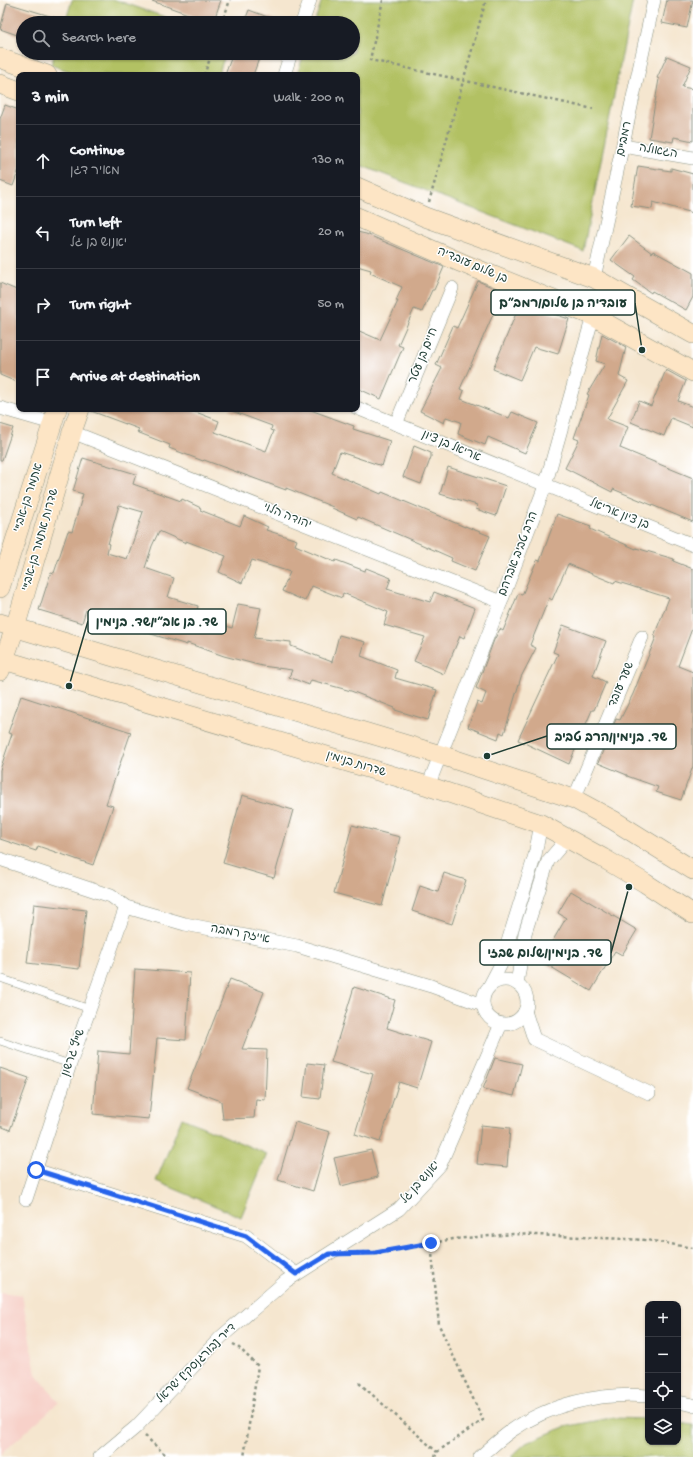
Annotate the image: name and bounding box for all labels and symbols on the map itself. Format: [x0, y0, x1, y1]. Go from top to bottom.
street label: רמב"ם [614, 120, 636, 158]
street label: הגאולה [638, 141, 679, 162]
street label: בן שלום עובדיה [435, 244, 510, 287]
callout: עובדיה בן שלום/רמב״ם [491, 290, 635, 315]
text: עובדיה בן שלום/רמב״ם [499, 296, 627, 312]
street label: חיים בן עטר [405, 326, 442, 386]
street label: אריאל בן ציון [419, 427, 483, 466]
street label: אתמר בן-אב"י [11, 462, 47, 534]
street label: שדרות אתמר בן-אב"י [20, 486, 63, 593]
street label: בן ציון אריאל [587, 496, 651, 533]
street label: יהודה הלוי [261, 500, 313, 533]
street label: הרב טביב אברהם [495, 509, 542, 598]
callout: שד. בן אב״י/שד. בנימין [88, 609, 226, 634]
text: שד. בן אב״י/שד. בנימין [96, 616, 218, 631]
street label: שער עובד [606, 660, 638, 710]
callout: שד. בנימין/הרב טביב [547, 724, 676, 749]
text: שד. בנימין/הרב טביב [555, 730, 668, 746]
street label: שדרות בנימין [324, 749, 388, 781]
street label: אייזק רמבה [209, 922, 271, 948]
callout: שד. בנימין/שלום שבזי [480, 940, 611, 965]
text: שד. בנימין/שלום שבזי [487, 946, 603, 962]
street label: ש"ץ גרשון [58, 1027, 89, 1079]
street label: יאנוש בן גל [398, 1158, 444, 1207]
route start [27, 1161, 45, 1179]
route end [422, 1234, 440, 1252]
street label: ד"ר [בורגנסקי] ישראל [153, 1320, 240, 1407]

